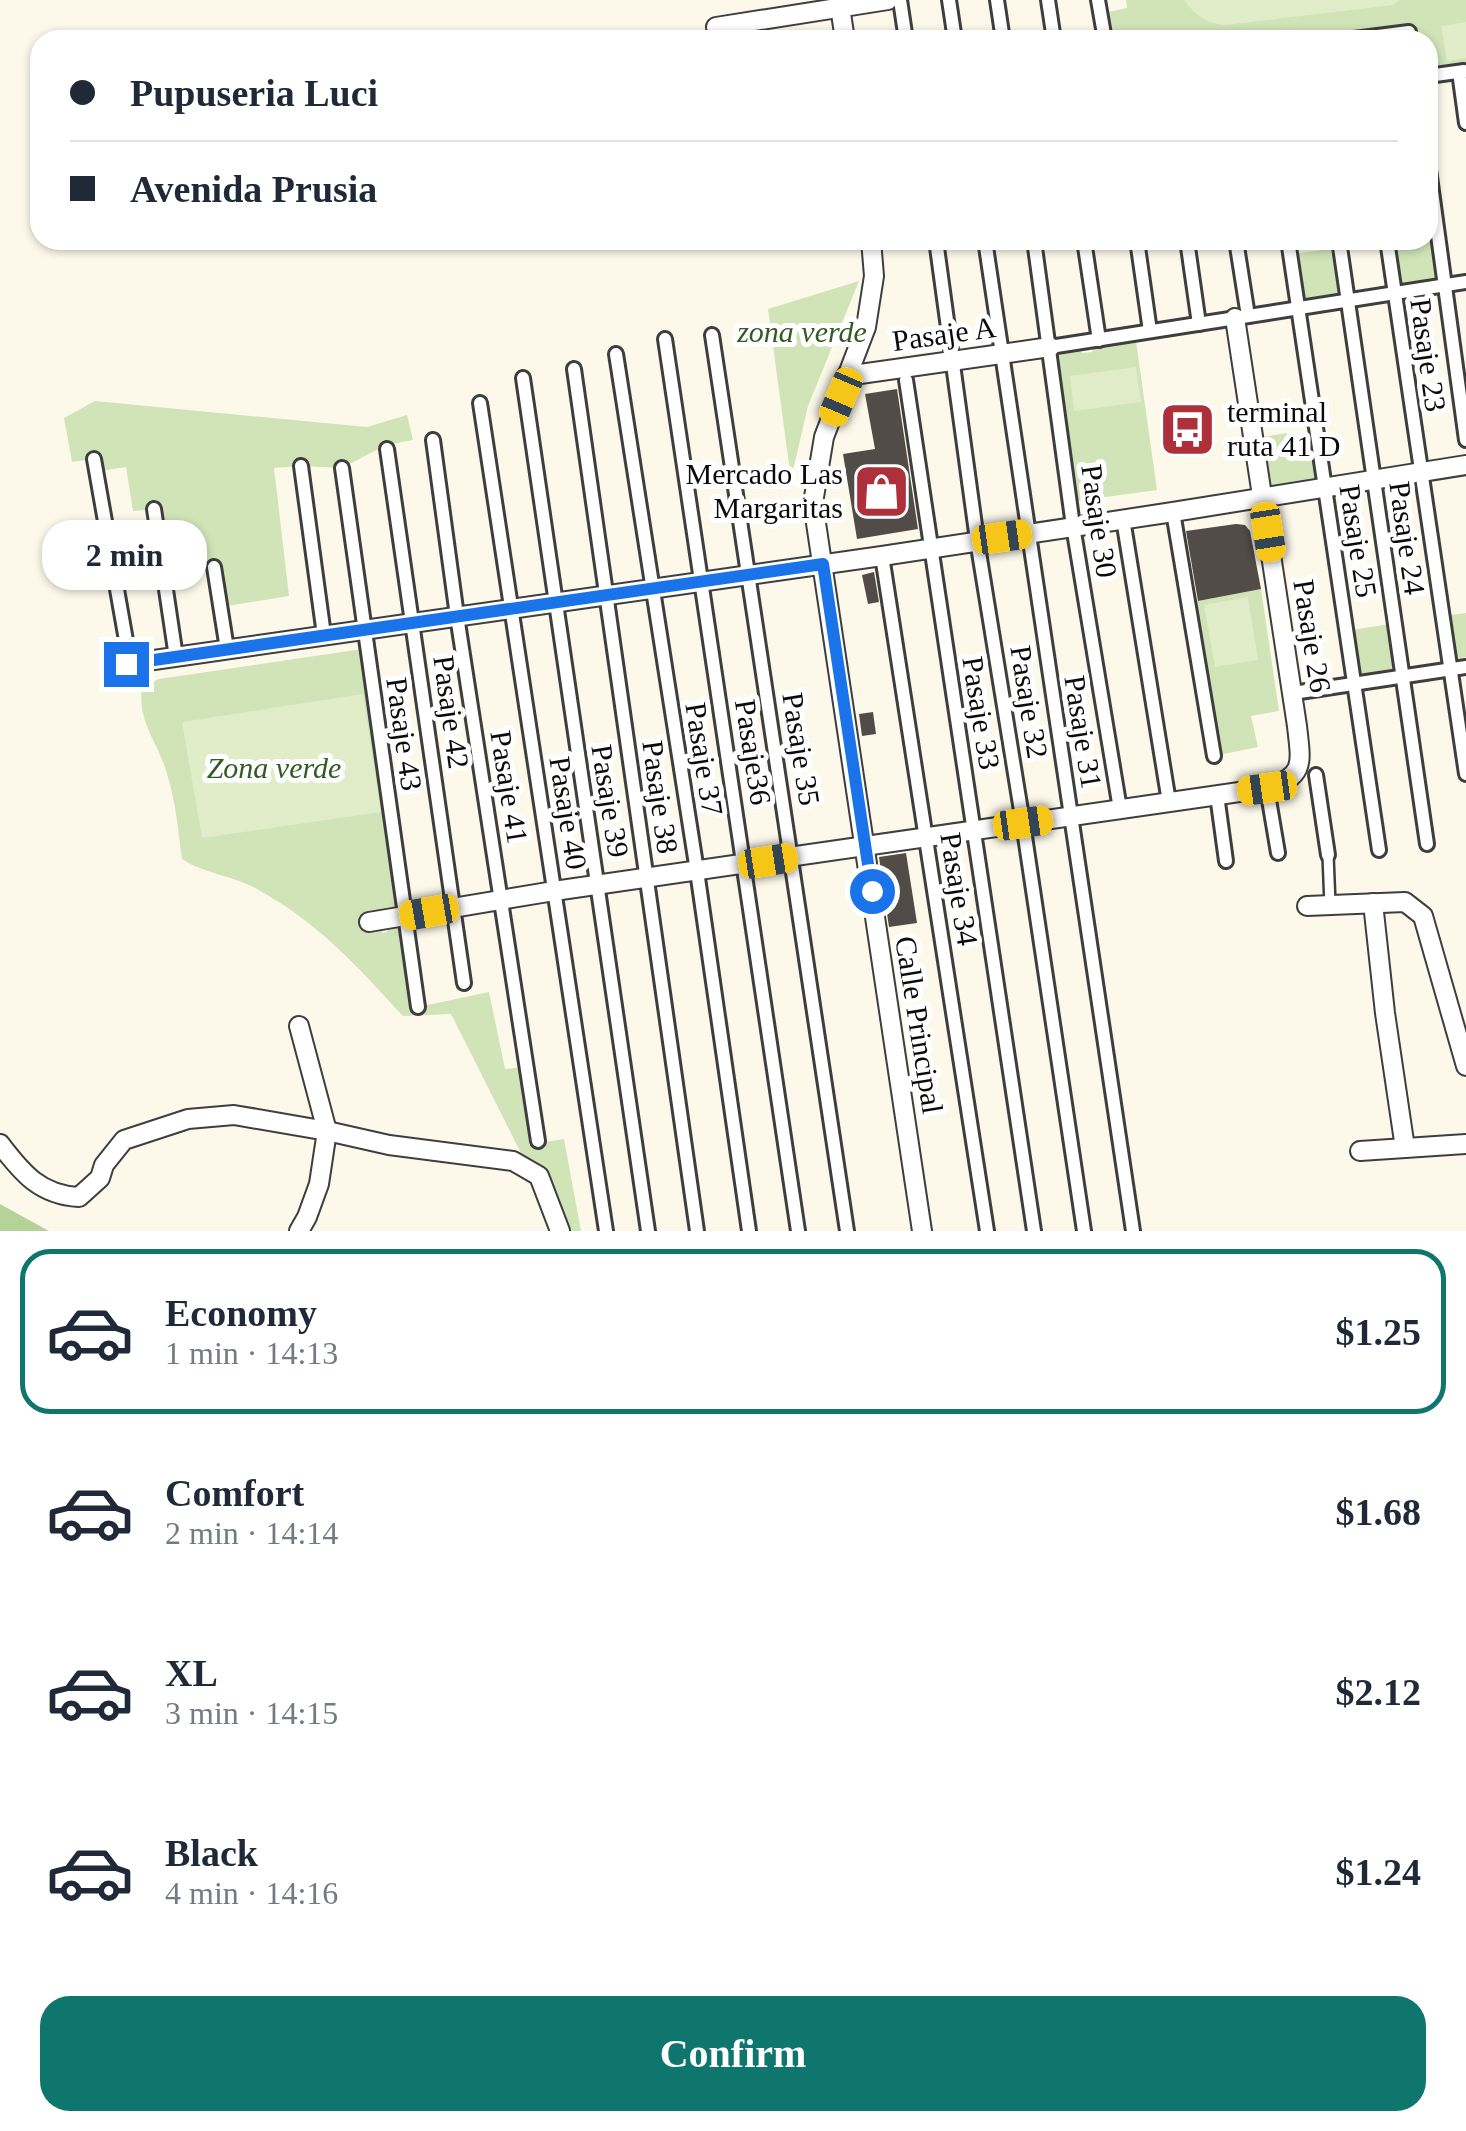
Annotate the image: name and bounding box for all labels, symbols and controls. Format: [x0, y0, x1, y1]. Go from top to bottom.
text: Pupuseria Luci [130, 72, 378, 114]
text: Avenida Prusia [130, 168, 377, 210]
street label: Pasaje 23 [1404, 296, 1453, 414]
street label: Pasaje A [890, 310, 998, 357]
park label: zona verde [736, 315, 867, 348]
car [815, 364, 867, 430]
place label: terminal ruta 41 D [1227, 395, 1340, 462]
bus stop icon: terminal ruta 41 D [1158, 399, 1218, 459]
place label: Mercado Las Margaritas [686, 457, 843, 524]
shop icon: Mercado Las Margaritas [852, 461, 912, 521]
street label: Pasaje 30 [1075, 462, 1124, 580]
street label: Pasaje 24 [1383, 479, 1432, 597]
street label: Pasaje 25 [1333, 482, 1384, 600]
car [1248, 500, 1288, 564]
car [970, 518, 1034, 556]
callout: 2 min [44, 519, 208, 589]
text: 2 min [86, 537, 163, 573]
street label: Pasaje 26 [1287, 577, 1338, 695]
route end [104, 642, 149, 687]
street label: Pasaje 32 [1004, 643, 1055, 761]
street label: Pasaje 42 [427, 653, 476, 771]
street label: Pasaje 33 [956, 654, 1007, 772]
street label: Pasaje 31 [1058, 673, 1109, 791]
street label: Pasaje 43 [380, 675, 429, 793]
street label: Pasaje 35 [776, 690, 827, 808]
street label: Pasaje36 [729, 697, 778, 807]
street label: Pasaje 37 [679, 700, 730, 818]
street label: Pasaje 41 [484, 728, 535, 846]
street label: Pasaje 38 [636, 738, 685, 856]
street label: Pasaje 39 [585, 742, 636, 860]
park label: Zona verde [207, 751, 341, 784]
street label: Pasaje 40 [543, 754, 594, 872]
car [1235, 769, 1299, 807]
car [991, 804, 1055, 842]
street label: Pasaje 34 [934, 830, 985, 948]
car [736, 841, 800, 881]
route start [850, 869, 895, 914]
car [397, 892, 461, 932]
street label: Calle Principal [889, 934, 950, 1116]
icon: car [45, 1287, 135, 1377]
text: Economy [165, 1292, 317, 1334]
text: $1.25 [1336, 1311, 1421, 1353]
text: 1 min · 14:13 [165, 1335, 338, 1371]
icon: car [45, 1467, 135, 1557]
text: Comfort [165, 1472, 304, 1514]
text: $1.68 [1336, 1491, 1421, 1533]
text: 2 min · 14:14 [165, 1515, 338, 1551]
icon: car [45, 1647, 135, 1737]
text: XL [165, 1652, 218, 1694]
text: $2.12 [1336, 1671, 1421, 1713]
text: 3 min · 14:15 [165, 1695, 338, 1731]
icon: car [45, 1827, 135, 1917]
text: Black [165, 1832, 258, 1874]
text: $1.24 [1336, 1851, 1421, 1893]
text: 4 min · 14:16 [165, 1875, 338, 1911]
button: Confirm [40, 1996, 1426, 2111]

